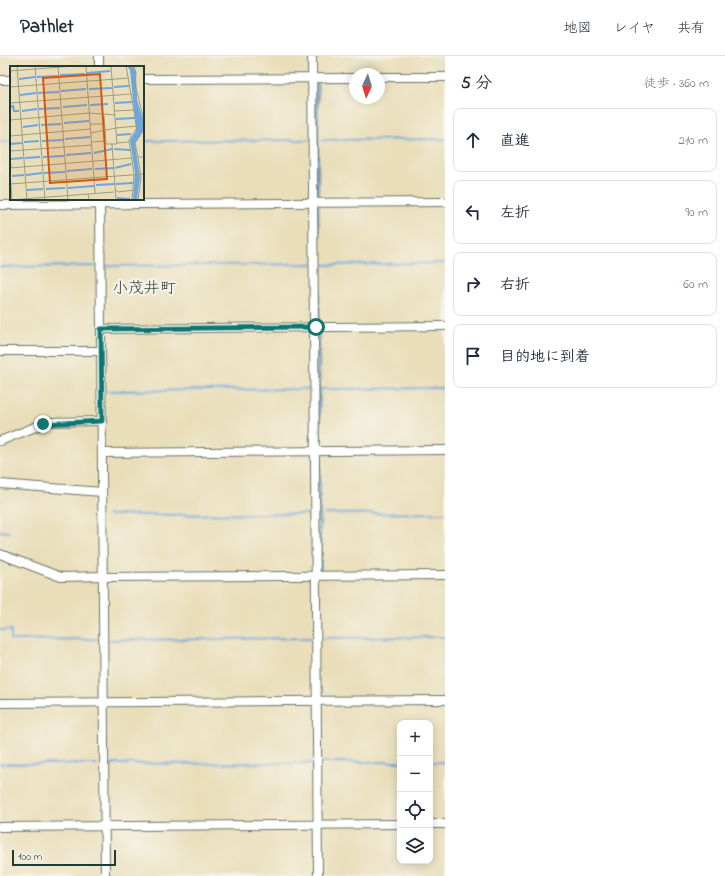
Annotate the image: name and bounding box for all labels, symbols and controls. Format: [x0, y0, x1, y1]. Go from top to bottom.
text: Pathlet [20, 14, 74, 41]
text: 地図 [564, 18, 592, 39]
text: レイヤ [614, 18, 655, 39]
text: 共有 [677, 18, 705, 39]
inset map [10, 66, 144, 200]
north arrow [349, 68, 385, 104]
text: 5 分 [461, 71, 492, 96]
text: 徒歩 · 360 m [644, 74, 709, 93]
icon: ahead [462, 129, 484, 151]
text: 直進 [500, 130, 530, 152]
text: 210 m [678, 131, 708, 150]
icon: left [462, 201, 484, 223]
text: 左折 [500, 202, 530, 224]
text: 90 m [685, 203, 708, 222]
icon: right [462, 273, 484, 295]
text: 右折 [500, 274, 530, 296]
text: 60 m [683, 275, 708, 294]
district label: 小茂井町 [112, 277, 176, 301]
route start [307, 318, 325, 336]
icon: arrive [462, 345, 484, 367]
text: 目的地に到着 [500, 346, 590, 368]
route end [34, 415, 52, 433]
map controls [397, 720, 433, 864]
button: + [397, 720, 433, 756]
button: − [397, 756, 433, 792]
button: locate [397, 792, 433, 828]
button: layers [397, 828, 433, 864]
scale bar [12, 848, 116, 867]
text: 100 m [18, 849, 42, 865]

